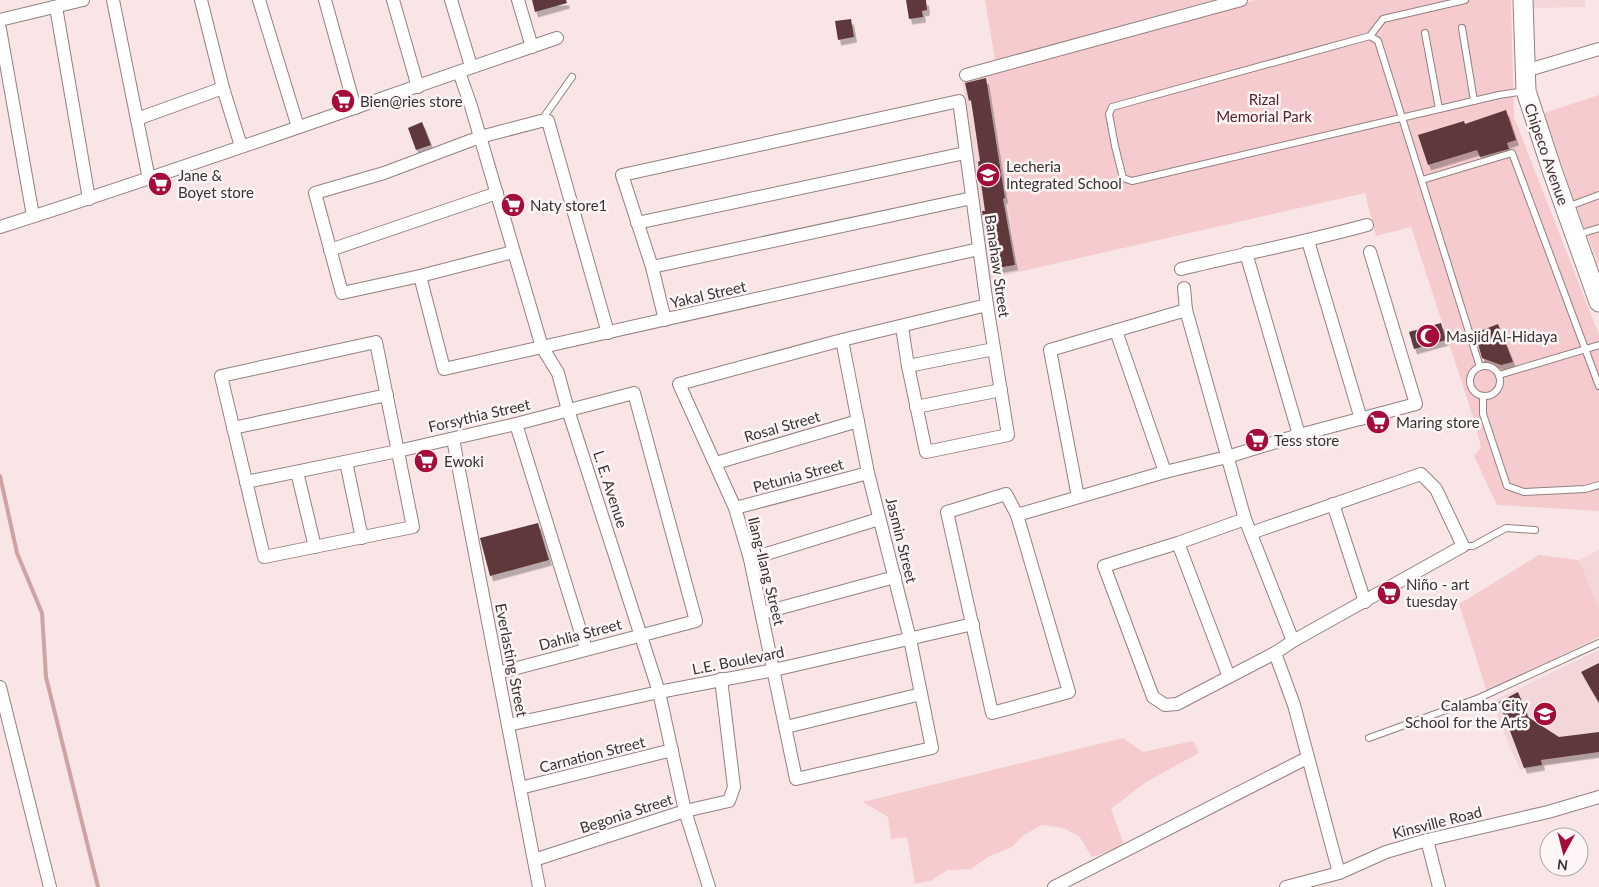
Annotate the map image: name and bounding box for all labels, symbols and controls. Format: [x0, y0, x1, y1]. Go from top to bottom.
supermarket icon: Bien@ries store [330, 88, 356, 114]
park label: Rizal Memorial Park [1216, 90, 1312, 125]
place label: Bien@ries store [360, 92, 463, 110]
street label: Chipeco Avenue [1521, 101, 1573, 208]
place label: Lecheria Integrated School [1006, 157, 1122, 192]
school or university icon: Lecheria Integrated School [975, 162, 1001, 188]
place label: Jane & Boyet store [178, 166, 254, 201]
supermarket icon: Jane & Boyet store [147, 171, 173, 197]
supermarket icon: Naty store1 [500, 192, 526, 218]
place label: Naty store1 [530, 196, 607, 214]
street label: Banahaw Street [982, 214, 1014, 319]
street label: Yakal Street [668, 276, 748, 311]
mosque icon: Masjid Al-Hidaya [1415, 323, 1441, 349]
place label: Masjid Al-Hidaya [1446, 327, 1557, 345]
street label: Forsythia Street [426, 394, 532, 435]
street label: Rosal Street [742, 406, 823, 445]
supermarket icon: Maring store [1365, 409, 1391, 435]
place label: Maring store [1396, 413, 1480, 431]
supermarket icon: Tess store [1244, 427, 1270, 453]
place label: Tess store [1274, 431, 1339, 449]
supermarket icon: Ewoki [413, 448, 439, 474]
street label: L. E. Avenue [590, 448, 632, 530]
place label: Ewoki [444, 452, 484, 470]
street label: Petunia Street [751, 454, 846, 496]
street label: Jasmin Street [883, 495, 921, 585]
street label: Ilang-Ilang Street [745, 515, 789, 628]
place label: Niño - art tuesday [1406, 575, 1470, 610]
supermarket icon: Niño - art tuesday [1376, 580, 1402, 606]
street label: Everlasting Street [492, 602, 532, 719]
street label: Dahlia Street [537, 614, 624, 654]
street label: L.E. Boulevard [690, 642, 786, 678]
place label: Calamba City School for the Arts [1405, 696, 1528, 731]
school or university icon: Calamba City School for the Arts [1532, 701, 1558, 727]
street label: Carnation Street [537, 732, 647, 776]
street label: Begonia Street [577, 789, 675, 836]
street label: Kinsville Road [1390, 802, 1484, 842]
north arrow [1539, 827, 1589, 877]
text: N [1556, 856, 1569, 874]

